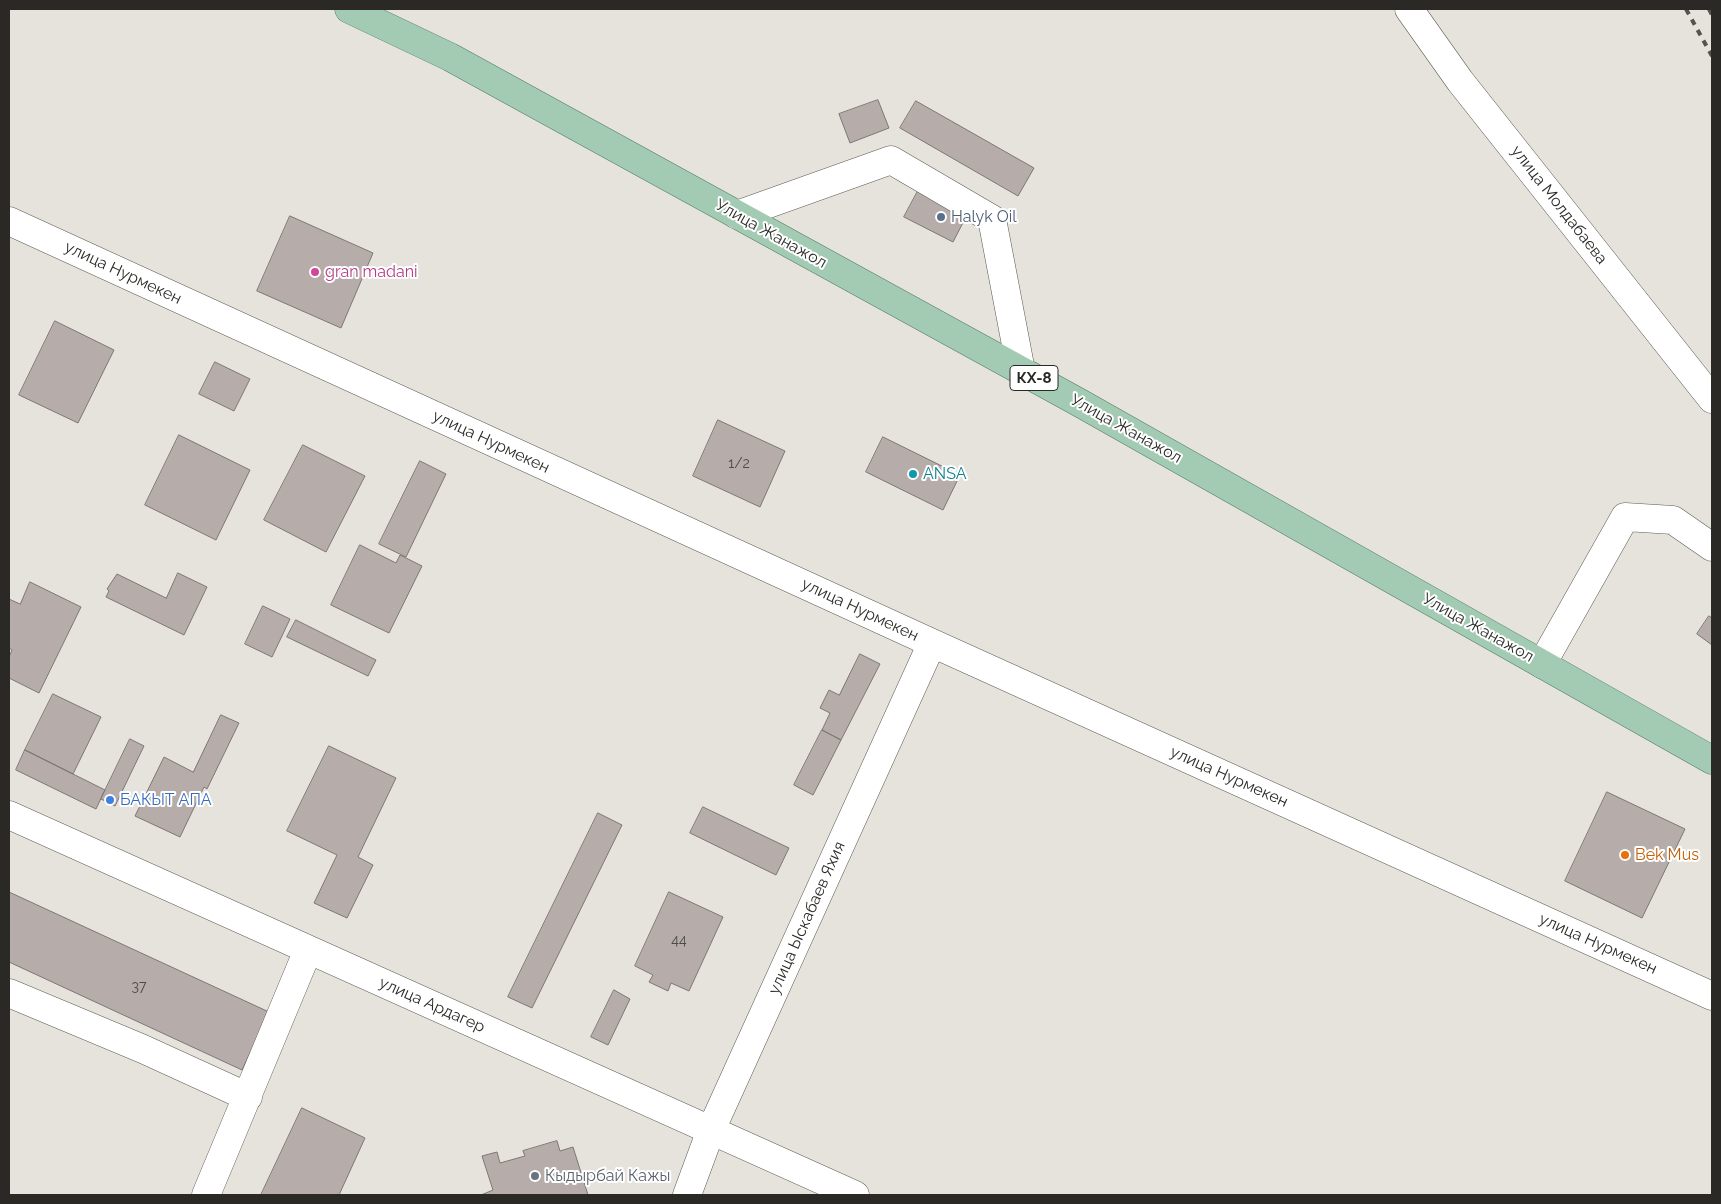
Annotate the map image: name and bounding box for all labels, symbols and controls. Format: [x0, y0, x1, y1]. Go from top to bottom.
street label: улица Молдабаева [1507, 142, 1611, 268]
street label: Улица Жанажол [712, 195, 830, 273]
place label: Halyk Oil [951, 207, 1017, 227]
marker: Halyk Oil [935, 211, 947, 223]
street label: улица Нурмекен [61, 237, 185, 309]
place label: gran madani [325, 262, 418, 282]
marker: gran madani [309, 266, 321, 278]
road number: КХ-8 [1010, 366, 1058, 390]
street label: Улица Жанажол [1067, 390, 1185, 468]
street label: улица Нурмекен [429, 406, 553, 478]
house number: 1/2 [728, 456, 750, 472]
place label: ANSA [923, 464, 966, 484]
marker: ANSA [907, 468, 919, 480]
street label: улица Нурмекен [798, 574, 922, 646]
street label: Улица Жанажол [1419, 589, 1537, 667]
street label: улица Нурмекен [1167, 742, 1291, 812]
place label: БАКЫТ АПА [120, 790, 212, 810]
marker: БАКЫТ АПА [104, 794, 116, 806]
street label: улица Ыскабаев Яхия [765, 839, 849, 997]
place label: Bek Mus [1635, 845, 1699, 865]
marker: Bek Mus [1619, 849, 1631, 861]
street label: улица Нурмекен [1536, 909, 1660, 979]
house number: 44 [671, 933, 687, 949]
street label: улица Ардагер [376, 973, 488, 1037]
house number: 37 [132, 979, 146, 995]
place label: Кыдырбай Кажы [545, 1166, 670, 1186]
marker: Кыдырбай Кажы [529, 1170, 541, 1182]

